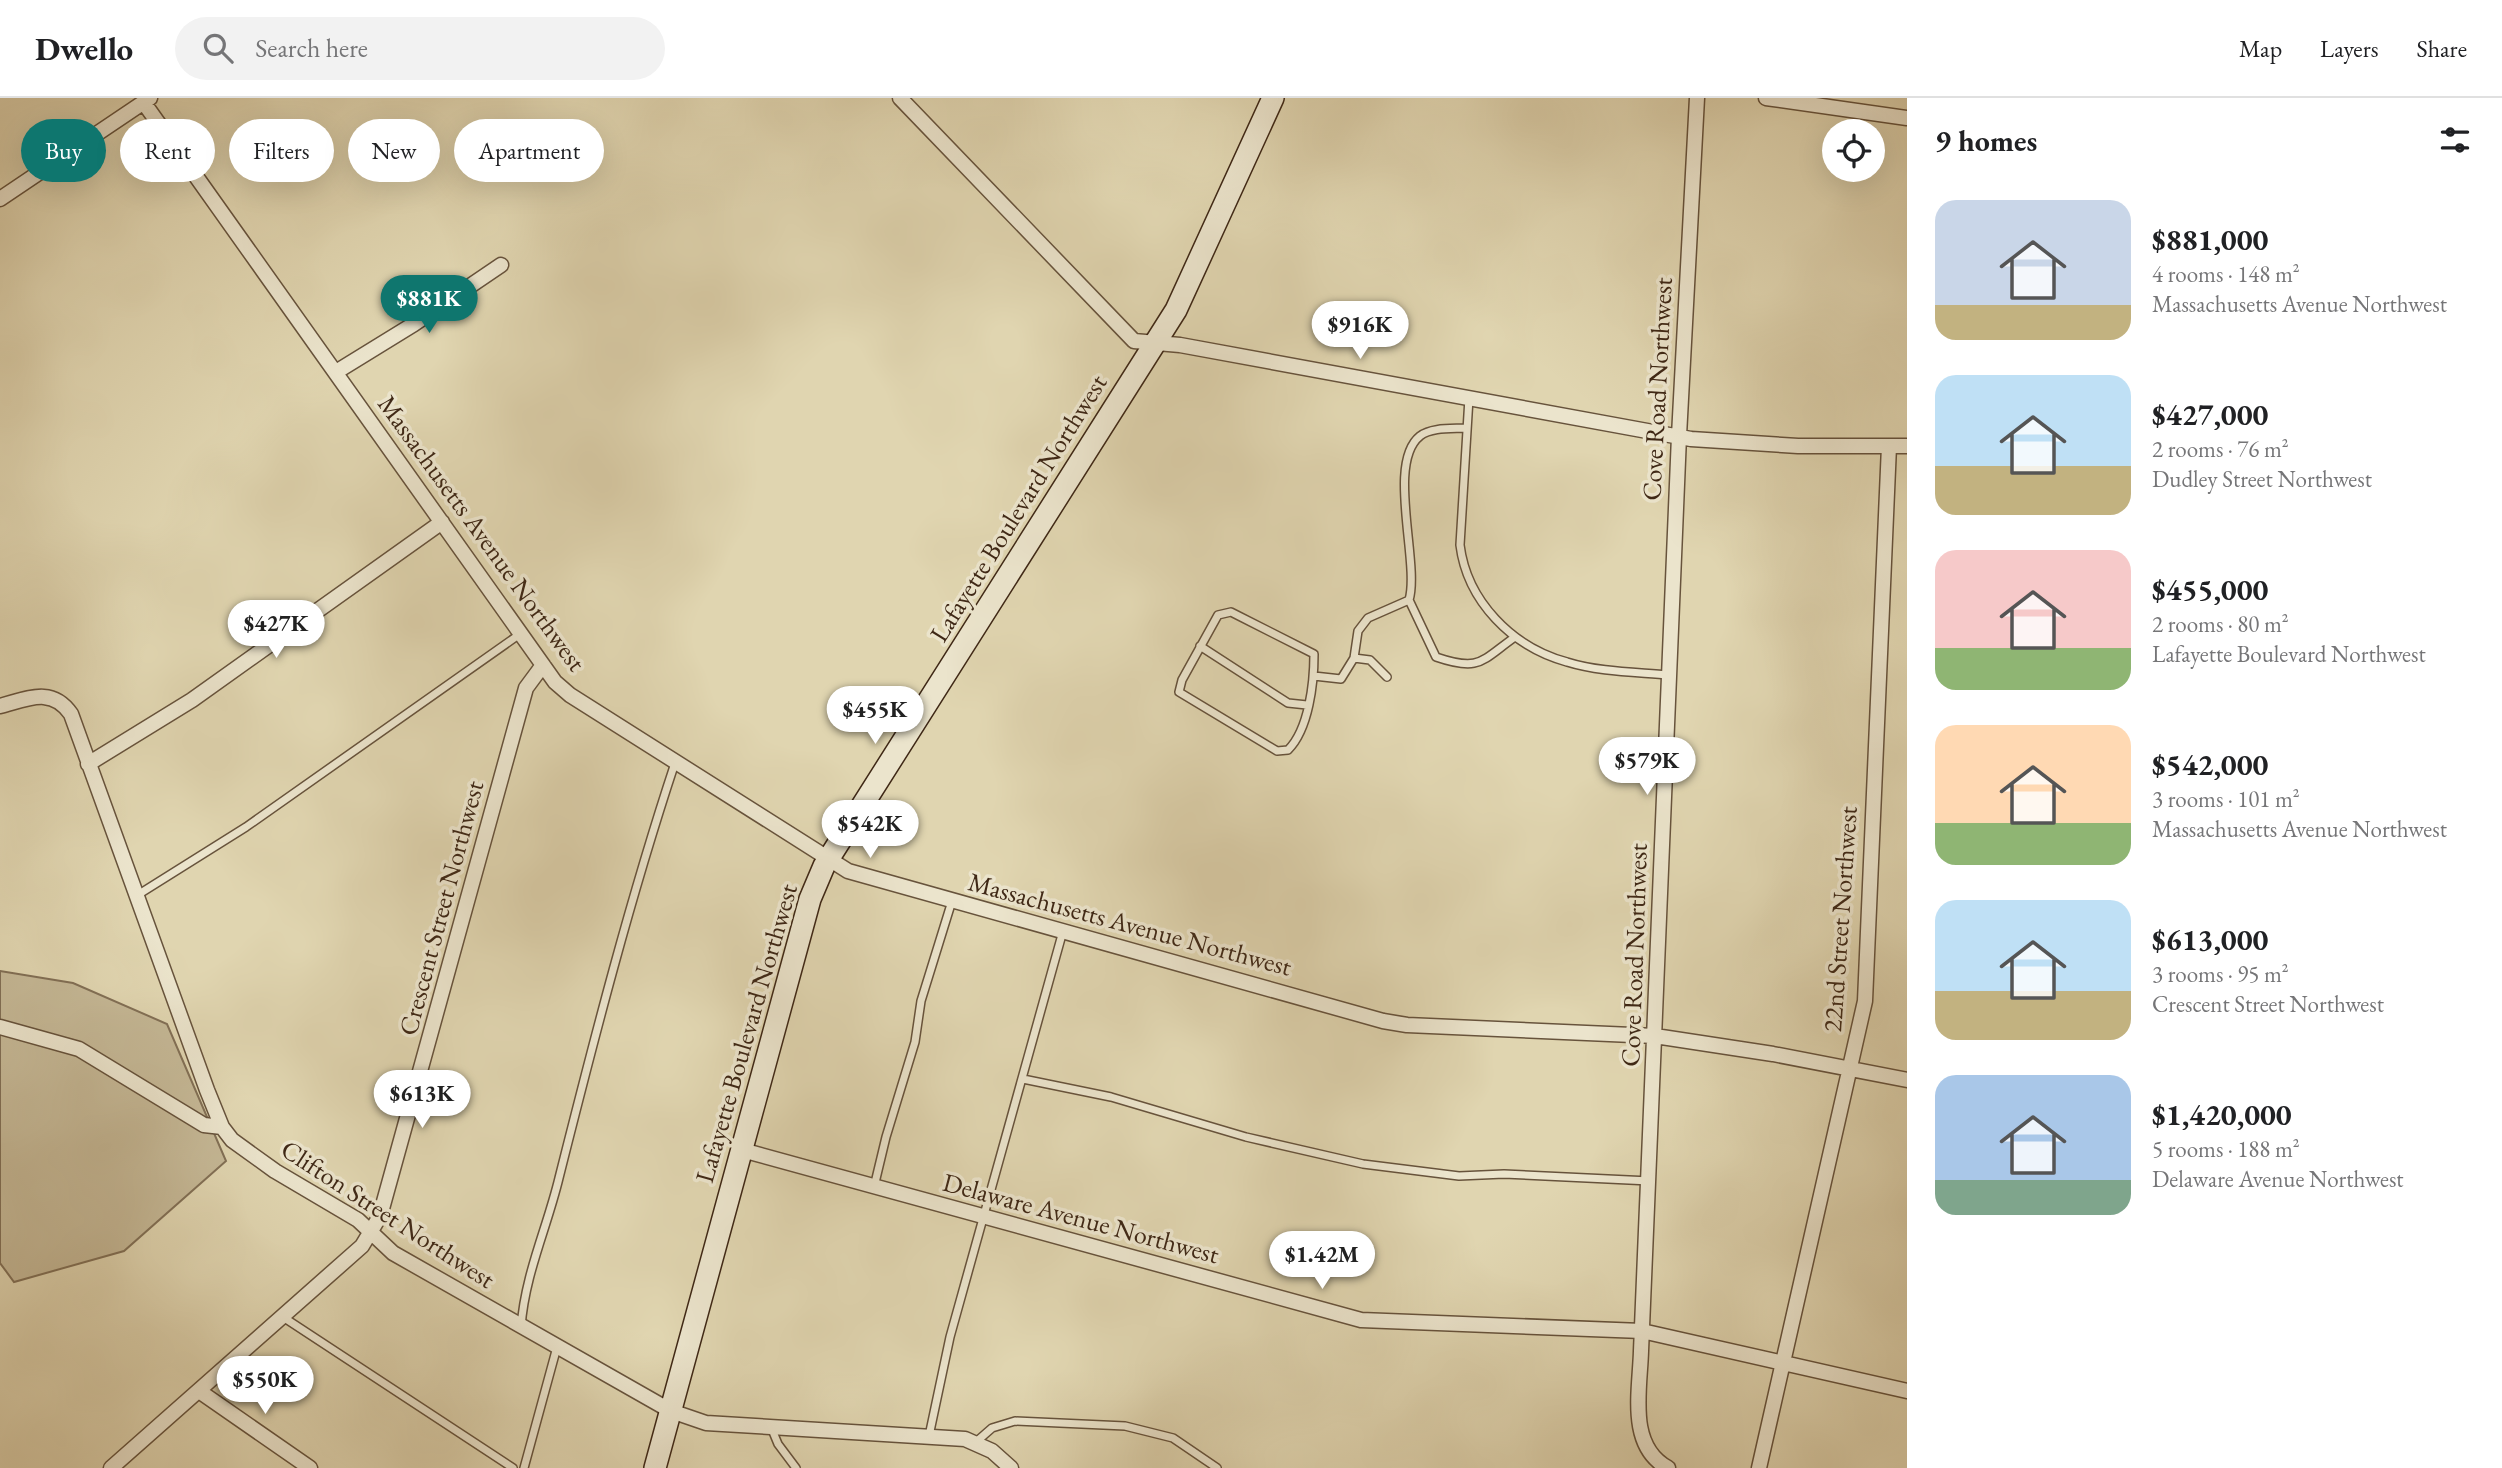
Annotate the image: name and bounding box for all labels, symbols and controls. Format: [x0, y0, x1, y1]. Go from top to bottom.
search box [175, 17, 665, 80]
text: Dwello [35, 27, 133, 70]
icon: search [199, 29, 237, 67]
text: Search here [255, 31, 368, 65]
text: Map [2239, 33, 2282, 64]
text: Layers [2320, 33, 2379, 64]
text: Share [2417, 33, 2467, 64]
chip: Buy [21, 119, 106, 182]
chip: Rent [120, 119, 215, 182]
chip: Filters [229, 119, 334, 182]
chip: New [348, 119, 440, 182]
chip: Apartment [454, 119, 604, 182]
map controls [1822, 119, 1885, 182]
button: locate [1822, 119, 1885, 182]
text: 9 homes [1935, 121, 2037, 160]
icon: filters [2436, 121, 2474, 159]
text: $881,000 [2152, 220, 2268, 259]
icon: home [1991, 228, 2075, 312]
text: 4 rooms · 148 m² [2152, 259, 2300, 289]
pin: $881K [380, 275, 478, 335]
street label: Cove Road Northwest [1634, 276, 1680, 502]
text: $881K [397, 283, 461, 313]
text: Massachusetts Avenue Northwest [2152, 289, 2447, 319]
pin: $916K [1311, 302, 1409, 361]
text: $916K [1328, 309, 1392, 339]
street label: Lafayette Boulevard Northwest [922, 368, 1114, 648]
street label: Massachusetts Avenue Northwest [370, 388, 594, 678]
text: $427,000 [2152, 395, 2268, 434]
icon: home [1991, 403, 2075, 487]
text: 2 rooms · 76 m² [2152, 434, 2289, 464]
text: Dudley Street Northwest [2152, 464, 2372, 494]
text: $455,000 [2152, 570, 2268, 609]
icon: home [1991, 578, 2075, 662]
pin: $427K [227, 601, 325, 660]
text: $427K [244, 608, 308, 638]
text: 2 rooms · 80 m² [2152, 609, 2289, 639]
text: Lafayette Boulevard Northwest [2152, 639, 2426, 669]
pin: $455K [826, 686, 924, 746]
text: $455K [843, 694, 907, 724]
pin: $579K [1598, 738, 1696, 797]
text: $579K [1615, 745, 1679, 775]
text: $542,000 [2152, 745, 2268, 784]
icon: home [1991, 753, 2075, 837]
street label: Crescent Street Northwest [391, 777, 491, 1039]
text: 3 rooms · 101 m² [2152, 784, 2300, 814]
pin: $542K [821, 800, 919, 860]
street label: 22nd Street Northwest [1815, 805, 1865, 1033]
text: $542K [838, 808, 902, 838]
text: Massachusetts Avenue Northwest [2152, 814, 2447, 844]
street label: Cove Road Northwest [1613, 843, 1655, 1067]
street label: Massachusetts Avenue Northwest [965, 864, 1295, 984]
street label: Lafayette Boulevard Northwest [687, 880, 805, 1186]
text: $613,000 [2152, 920, 2268, 959]
icon: home [1991, 928, 2075, 1012]
text: 3 rooms · 95 m² [2152, 959, 2289, 989]
text: Crescent Street Northwest [2152, 989, 2384, 1019]
pin: $613K [373, 1070, 471, 1130]
text: $613K [390, 1078, 454, 1108]
text: $1,420,000 [2152, 1095, 2292, 1134]
icon: home [1991, 1103, 2075, 1187]
street label: Clifton Street Northwest [275, 1132, 501, 1296]
text: 5 rooms · 188 m² [2152, 1134, 2300, 1164]
text: Delaware Avenue Northwest [2152, 1164, 2404, 1194]
street label: Delaware Avenue Northwest [939, 1165, 1223, 1271]
pin: $1.42M [1265, 1232, 1379, 1291]
text: $1.42M [1285, 1239, 1359, 1269]
pin: $550K [216, 1356, 314, 1416]
text: $550K [233, 1364, 297, 1394]

